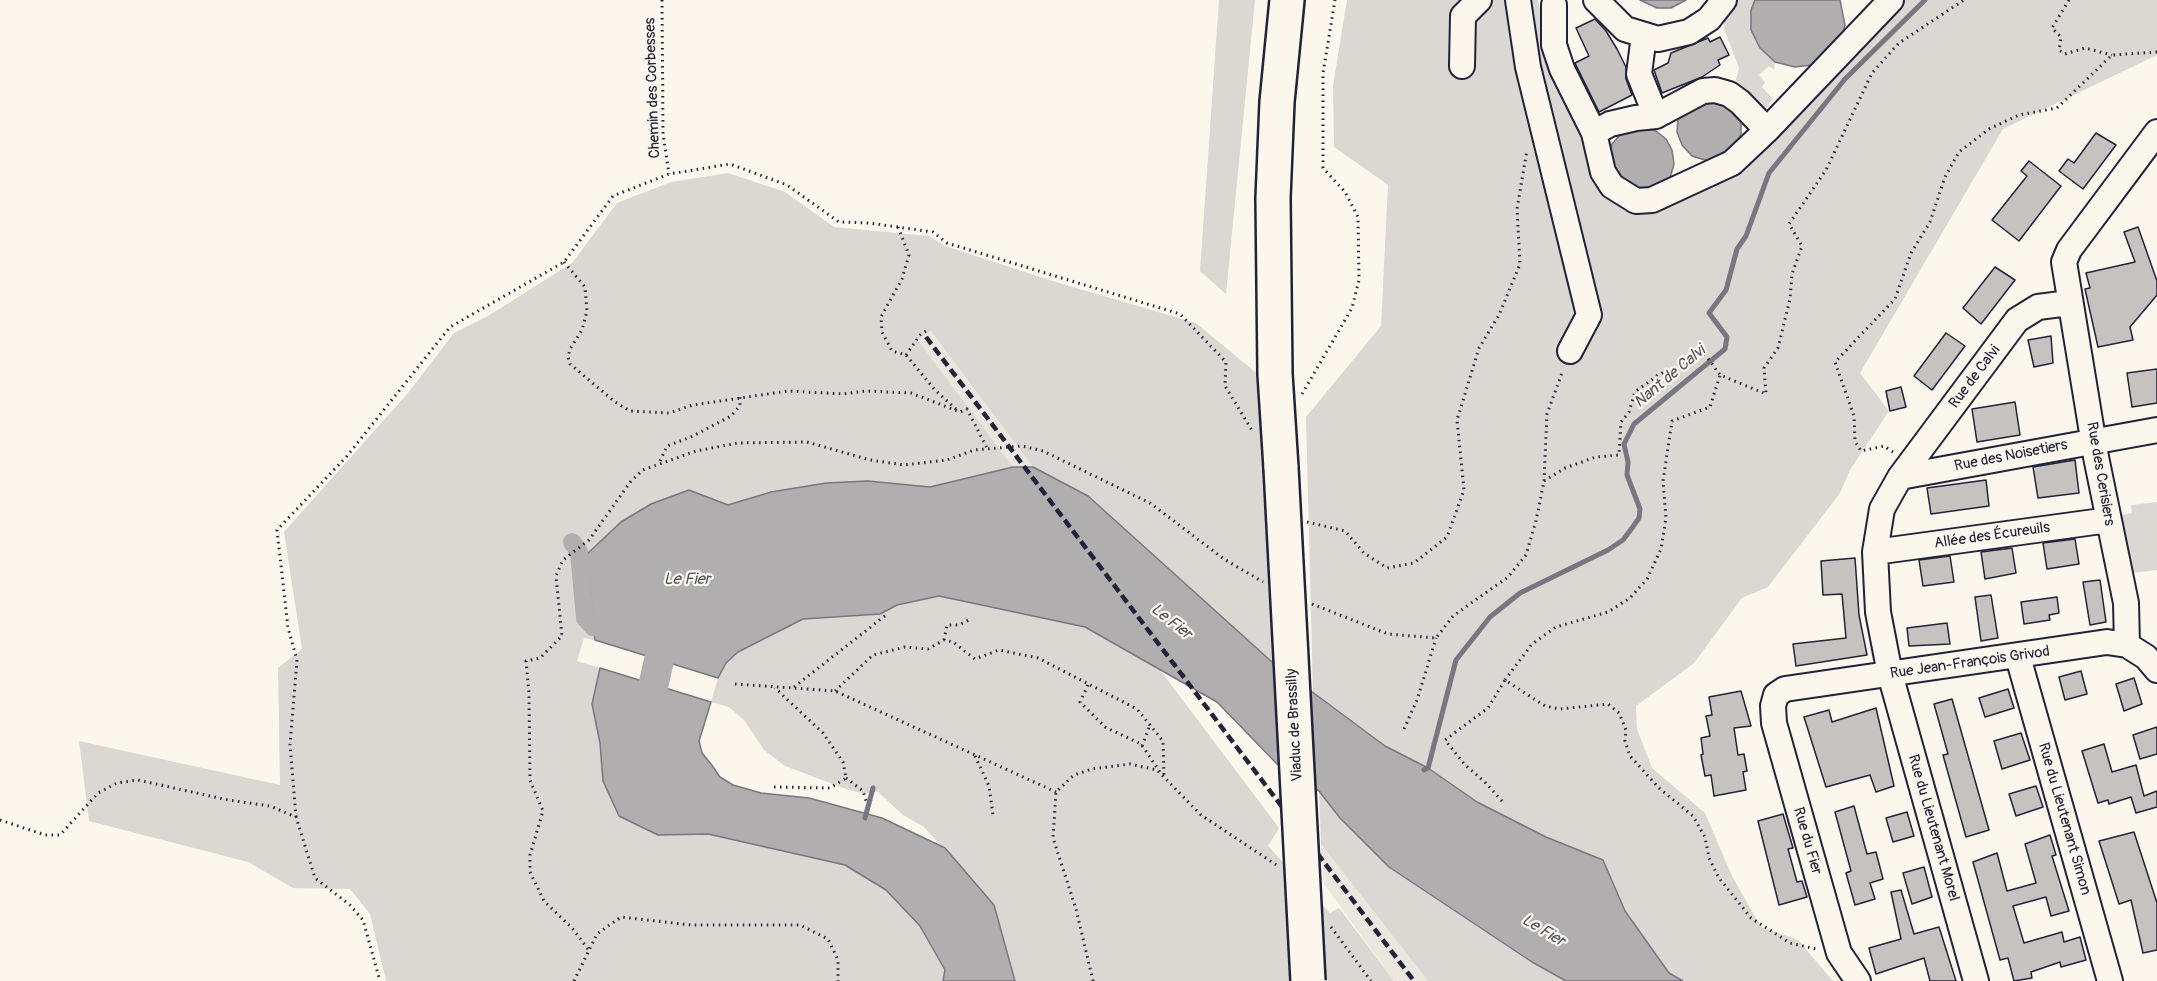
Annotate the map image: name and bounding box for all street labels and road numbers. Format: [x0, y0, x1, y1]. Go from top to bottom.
street label: Chemin des Corbesses [642, 17, 664, 159]
street label: Rue de Calvi [1945, 342, 2005, 412]
street label: Rue des Cerisiers [2082, 421, 2118, 527]
street label: Rue des Noisetiers [1953, 436, 2069, 476]
street label: Allée des Écureuils [1933, 519, 2051, 553]
street label: Rue Jean-François Grivod [1889, 643, 2051, 683]
street label: Viaduc de Brassilly [1283, 668, 1307, 782]
street label: Rue du Lieutenant Simon [2034, 741, 2094, 897]
street label: Rue du Lieutenant Morel [1903, 753, 1963, 903]
street label: Rue du Fier [1789, 805, 1825, 877]

